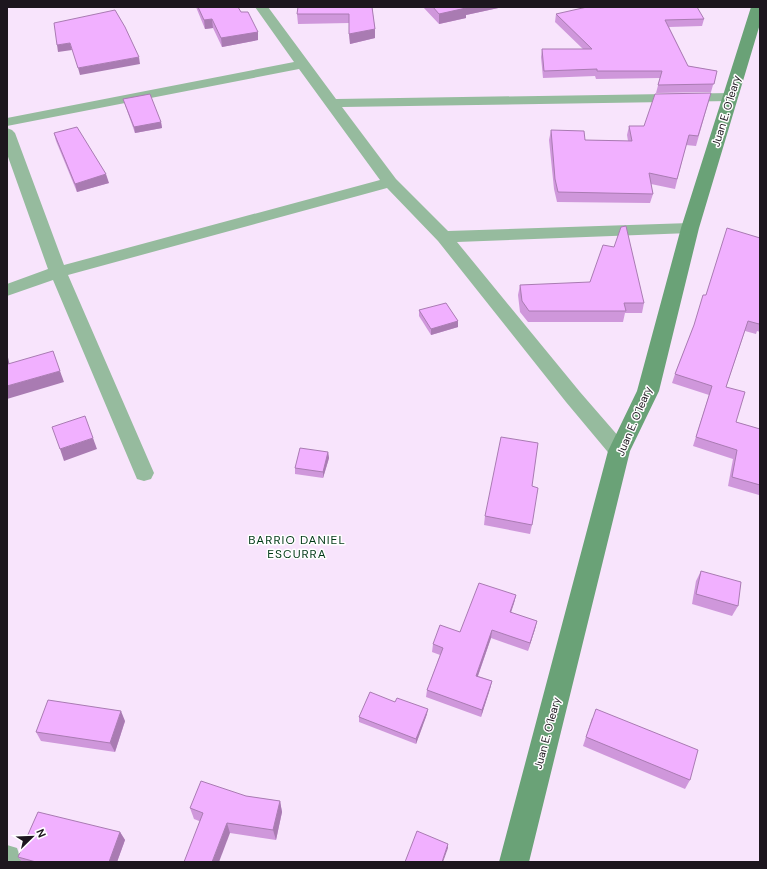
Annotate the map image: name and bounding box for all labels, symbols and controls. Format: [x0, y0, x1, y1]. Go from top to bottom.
street label: Juan E. O´leary [708, 74, 744, 148]
street label: Juan E. O´leary [613, 384, 655, 458]
district label: BARRIO DANIEL ESCURRA [248, 532, 346, 562]
street label: Juan E. O´leary [531, 695, 563, 771]
north arrow [12, 817, 52, 857]
text: N [33, 827, 49, 840]

